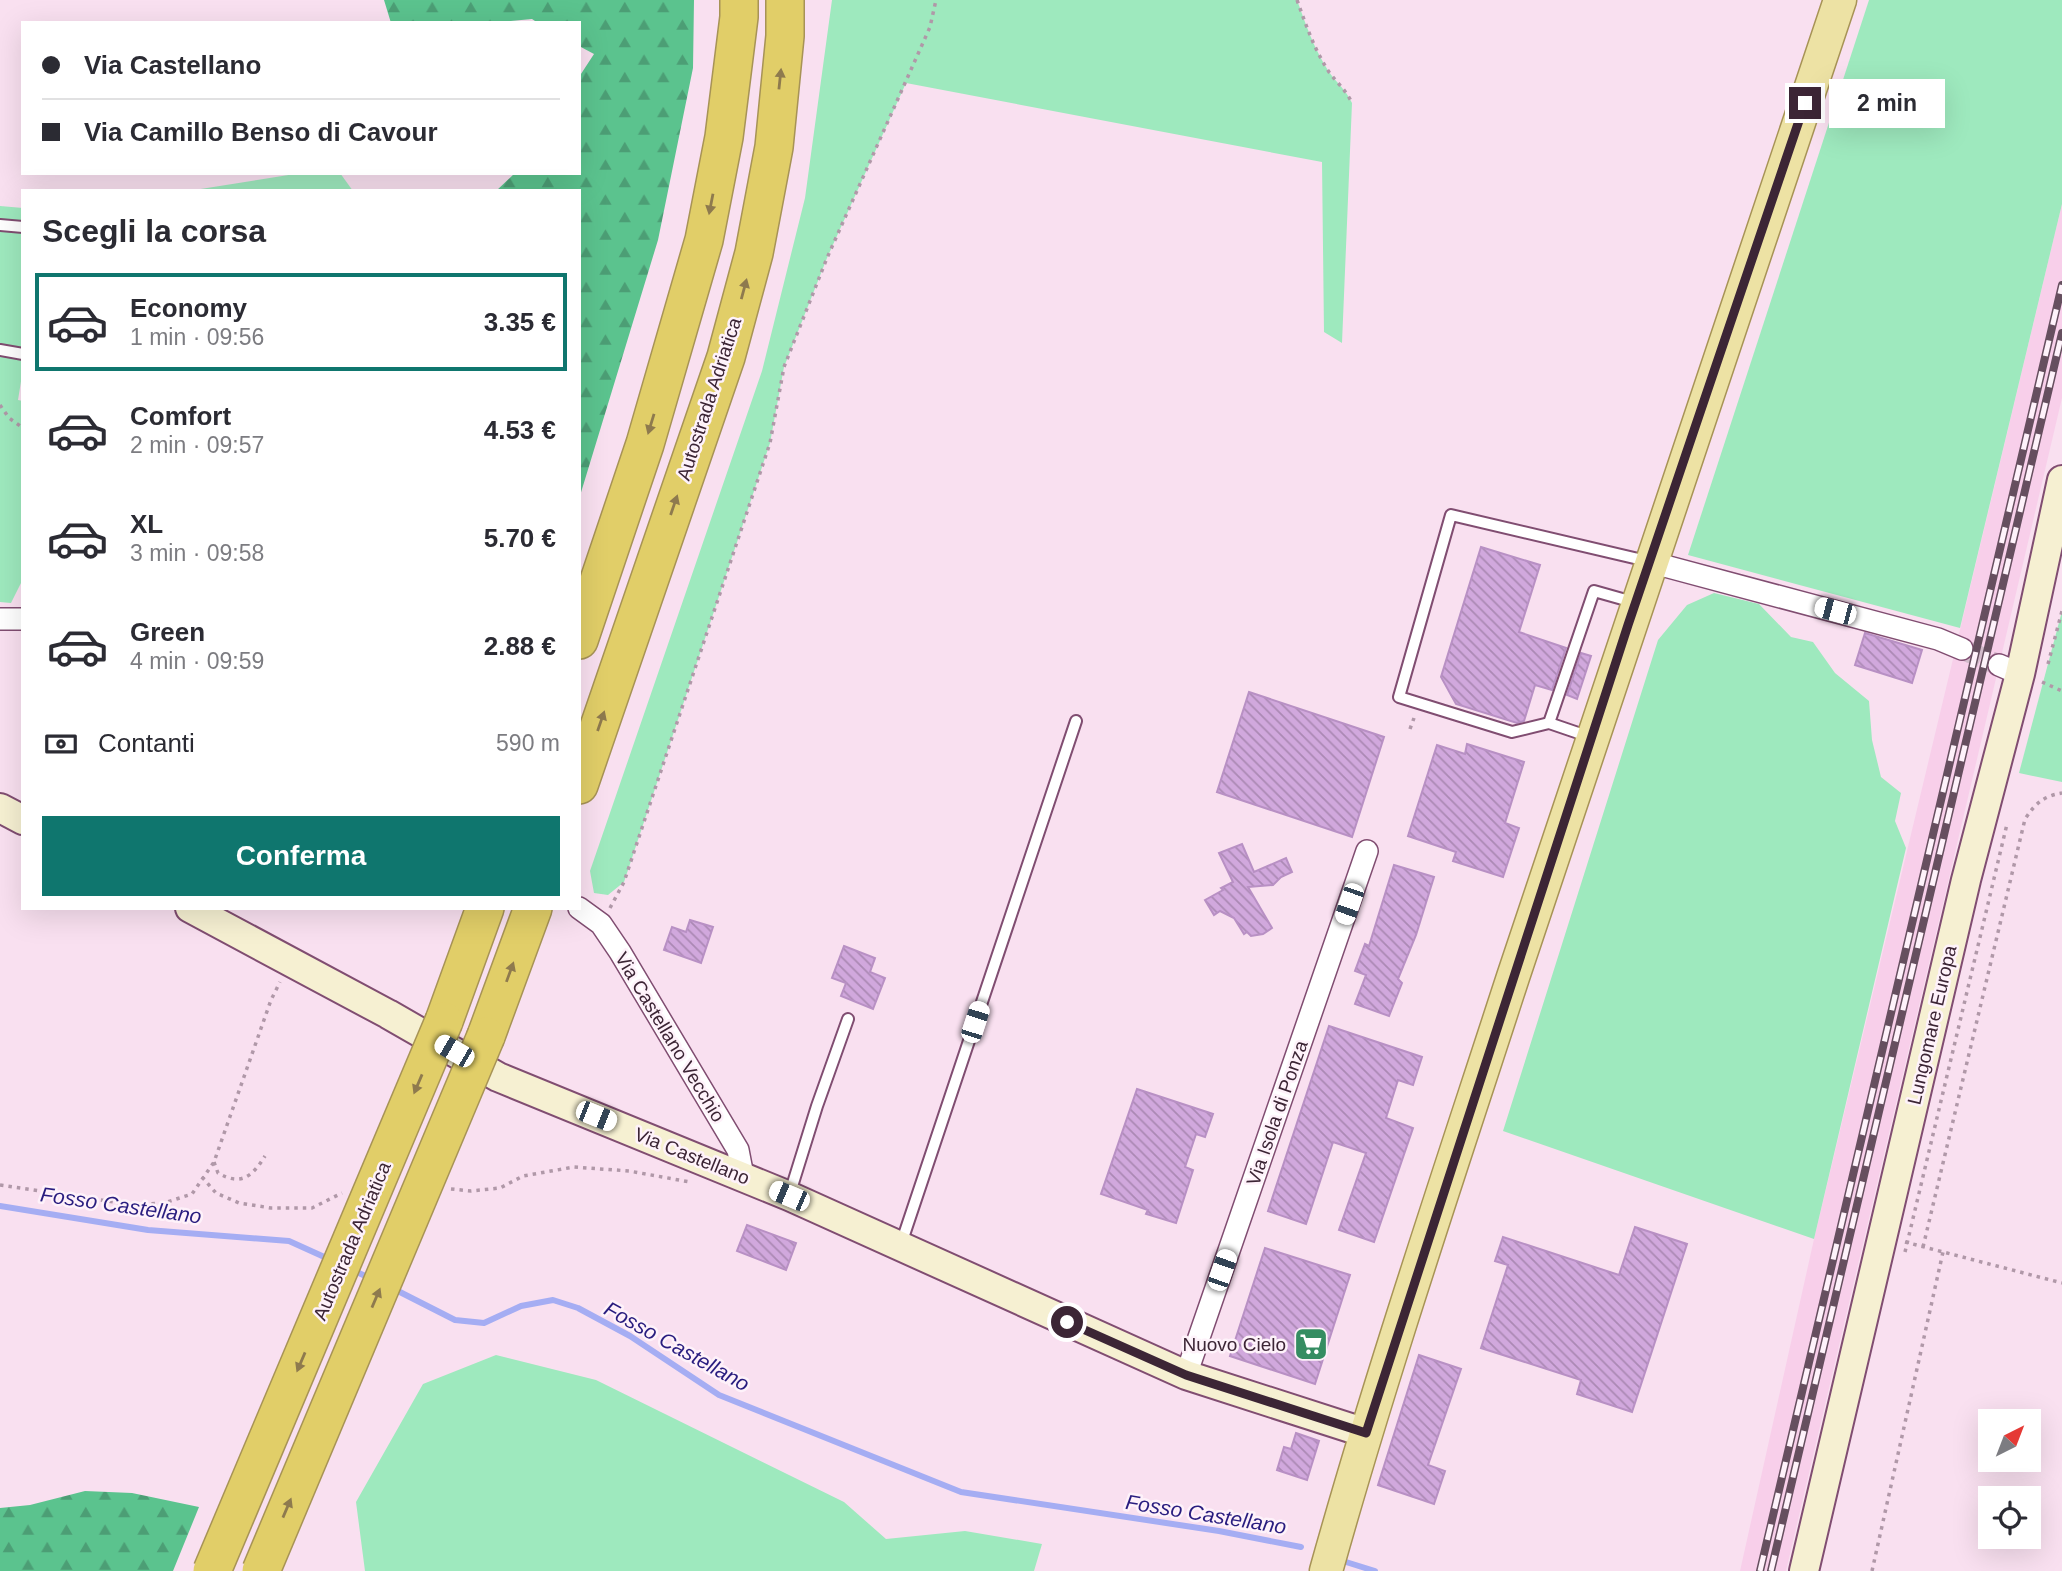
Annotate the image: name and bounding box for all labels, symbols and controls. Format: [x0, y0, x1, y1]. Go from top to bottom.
text: Via Castellano [84, 50, 261, 80]
one-way arrow [775, 68, 786, 90]
callout: 2 min [1829, 78, 1945, 128]
route end [1789, 87, 1821, 119]
text: 2 min [1857, 90, 1917, 116]
text: Via Camillo Benso di Cavour [84, 117, 438, 147]
one-way arrow [706, 193, 717, 215]
text: Scegli la corsa [42, 213, 266, 249]
one-way arrow [740, 278, 750, 299]
icon: car [46, 291, 109, 354]
text: Economy [130, 293, 247, 323]
text: 3.35 € [484, 307, 556, 337]
street label: Autostrada Adriatica [673, 314, 745, 483]
text: 1 min · 09:56 [130, 324, 264, 350]
icon: car [46, 399, 109, 462]
text: Comfort [130, 401, 231, 431]
one-way arrow [646, 413, 656, 434]
text: 4.53 € [484, 415, 556, 445]
text: 2 min · 09:57 [130, 432, 264, 458]
one-way arrow [669, 495, 680, 516]
icon: car [46, 507, 109, 570]
text: XL [130, 509, 163, 539]
text: 5.70 € [484, 523, 556, 553]
text: 3 min · 09:58 [130, 540, 264, 566]
car [1812, 595, 1859, 627]
icon: car [46, 615, 109, 678]
text: Green [130, 617, 205, 647]
text: 2.88 € [484, 631, 556, 661]
text: 4 min · 09:59 [130, 648, 264, 674]
one-way arrow [596, 710, 607, 731]
icon: cash [42, 725, 80, 763]
text: Contanti [98, 728, 195, 758]
text: 590 m [496, 730, 560, 756]
button: Conferma [42, 816, 560, 896]
car [1333, 881, 1366, 927]
street label: Lungomare Europa [1903, 943, 1961, 1107]
street label: Via Castellano Vecchio [611, 948, 729, 1126]
one-way arrow [504, 962, 515, 983]
car [959, 999, 992, 1045]
car [431, 1031, 478, 1071]
street label: Via Isola di Ponza [1242, 1037, 1312, 1188]
one-way arrow [412, 1074, 423, 1095]
car [573, 1098, 620, 1134]
street label: Via Castellano [631, 1123, 753, 1189]
street label: Autostrada Adriatica [309, 1158, 395, 1323]
car [766, 1178, 813, 1214]
water label: Fosso Castellano [39, 1182, 203, 1228]
car [1206, 1247, 1239, 1293]
one-way arrow [370, 1288, 381, 1309]
water label: Fosso Castellano [600, 1297, 754, 1396]
route start [1051, 1306, 1083, 1338]
supermarket icon: Nuovo Cielo [1292, 1325, 1330, 1363]
place label: Nuovo Cielo [1183, 1334, 1286, 1355]
one-way arrow [295, 1351, 306, 1372]
north arrow [1978, 1409, 2040, 1472]
map controls [1978, 1409, 2041, 1549]
button: locate [1978, 1486, 2041, 1549]
water label: Fosso Castellano [1124, 1490, 1288, 1538]
one-way arrow [282, 1497, 293, 1518]

